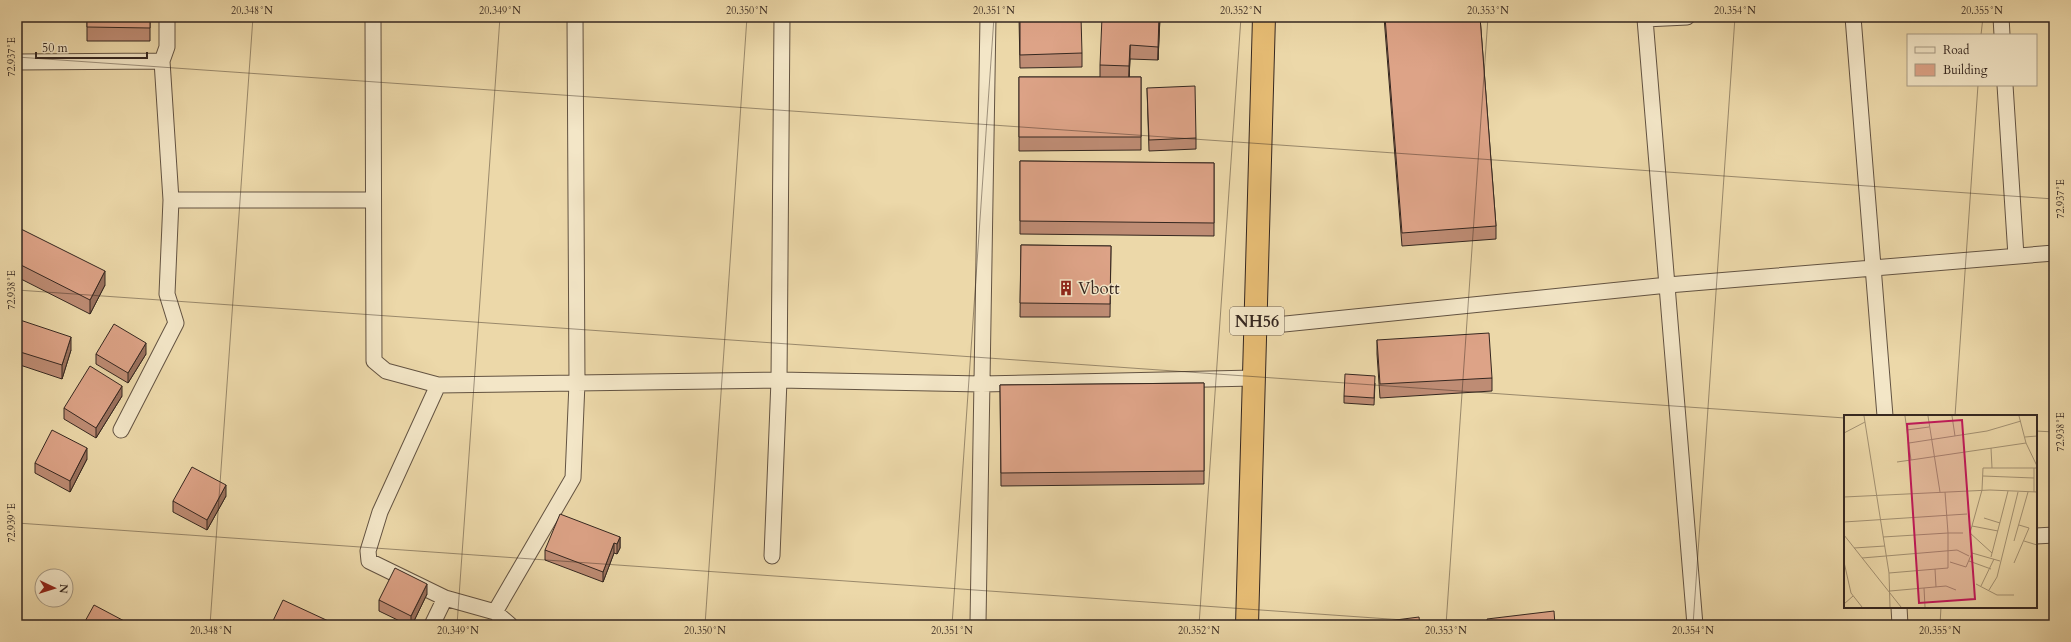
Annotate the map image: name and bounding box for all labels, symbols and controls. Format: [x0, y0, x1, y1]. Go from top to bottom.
text: 20.348°N [231, 4, 273, 18]
text: 20.349°N [479, 4, 521, 18]
text: 20.350°N [726, 4, 768, 18]
text: 20.351°N [973, 4, 1015, 18]
text: 20.352°N [1220, 4, 1262, 18]
text: 20.353°N [1467, 4, 1509, 18]
text: 20.354°N [1714, 4, 1756, 18]
text: 20.355°N [1961, 4, 2003, 18]
scale bar [36, 34, 147, 60]
legend [1907, 34, 2037, 86]
text: 72.937°E [5, 37, 19, 77]
text: 50 m [42, 40, 69, 56]
text: Road [1943, 42, 1970, 58]
text: Building [1943, 62, 1988, 78]
text: 72.937°E [2054, 179, 2068, 219]
text: 72.938°E [5, 270, 19, 310]
place label: Vbott [1078, 277, 1120, 300]
building icon: Vbott [1057, 279, 1075, 297]
road number: NH56 [1230, 307, 1284, 335]
text: 72.938°E [2054, 412, 2068, 452]
inset map [1844, 415, 2037, 608]
text: 72.939°E [5, 503, 19, 543]
north arrow [34, 568, 74, 608]
text: N [56, 583, 71, 594]
text: 20.348°N [190, 624, 232, 638]
text: 20.349°N [437, 624, 479, 638]
text: 20.350°N [684, 624, 726, 638]
text: 20.351°N [931, 624, 973, 638]
text: 20.352°N [1178, 624, 1220, 638]
text: 20.353°N [1425, 624, 1467, 638]
text: 20.354°N [1672, 624, 1714, 638]
text: 20.355°N [1919, 624, 1961, 638]

